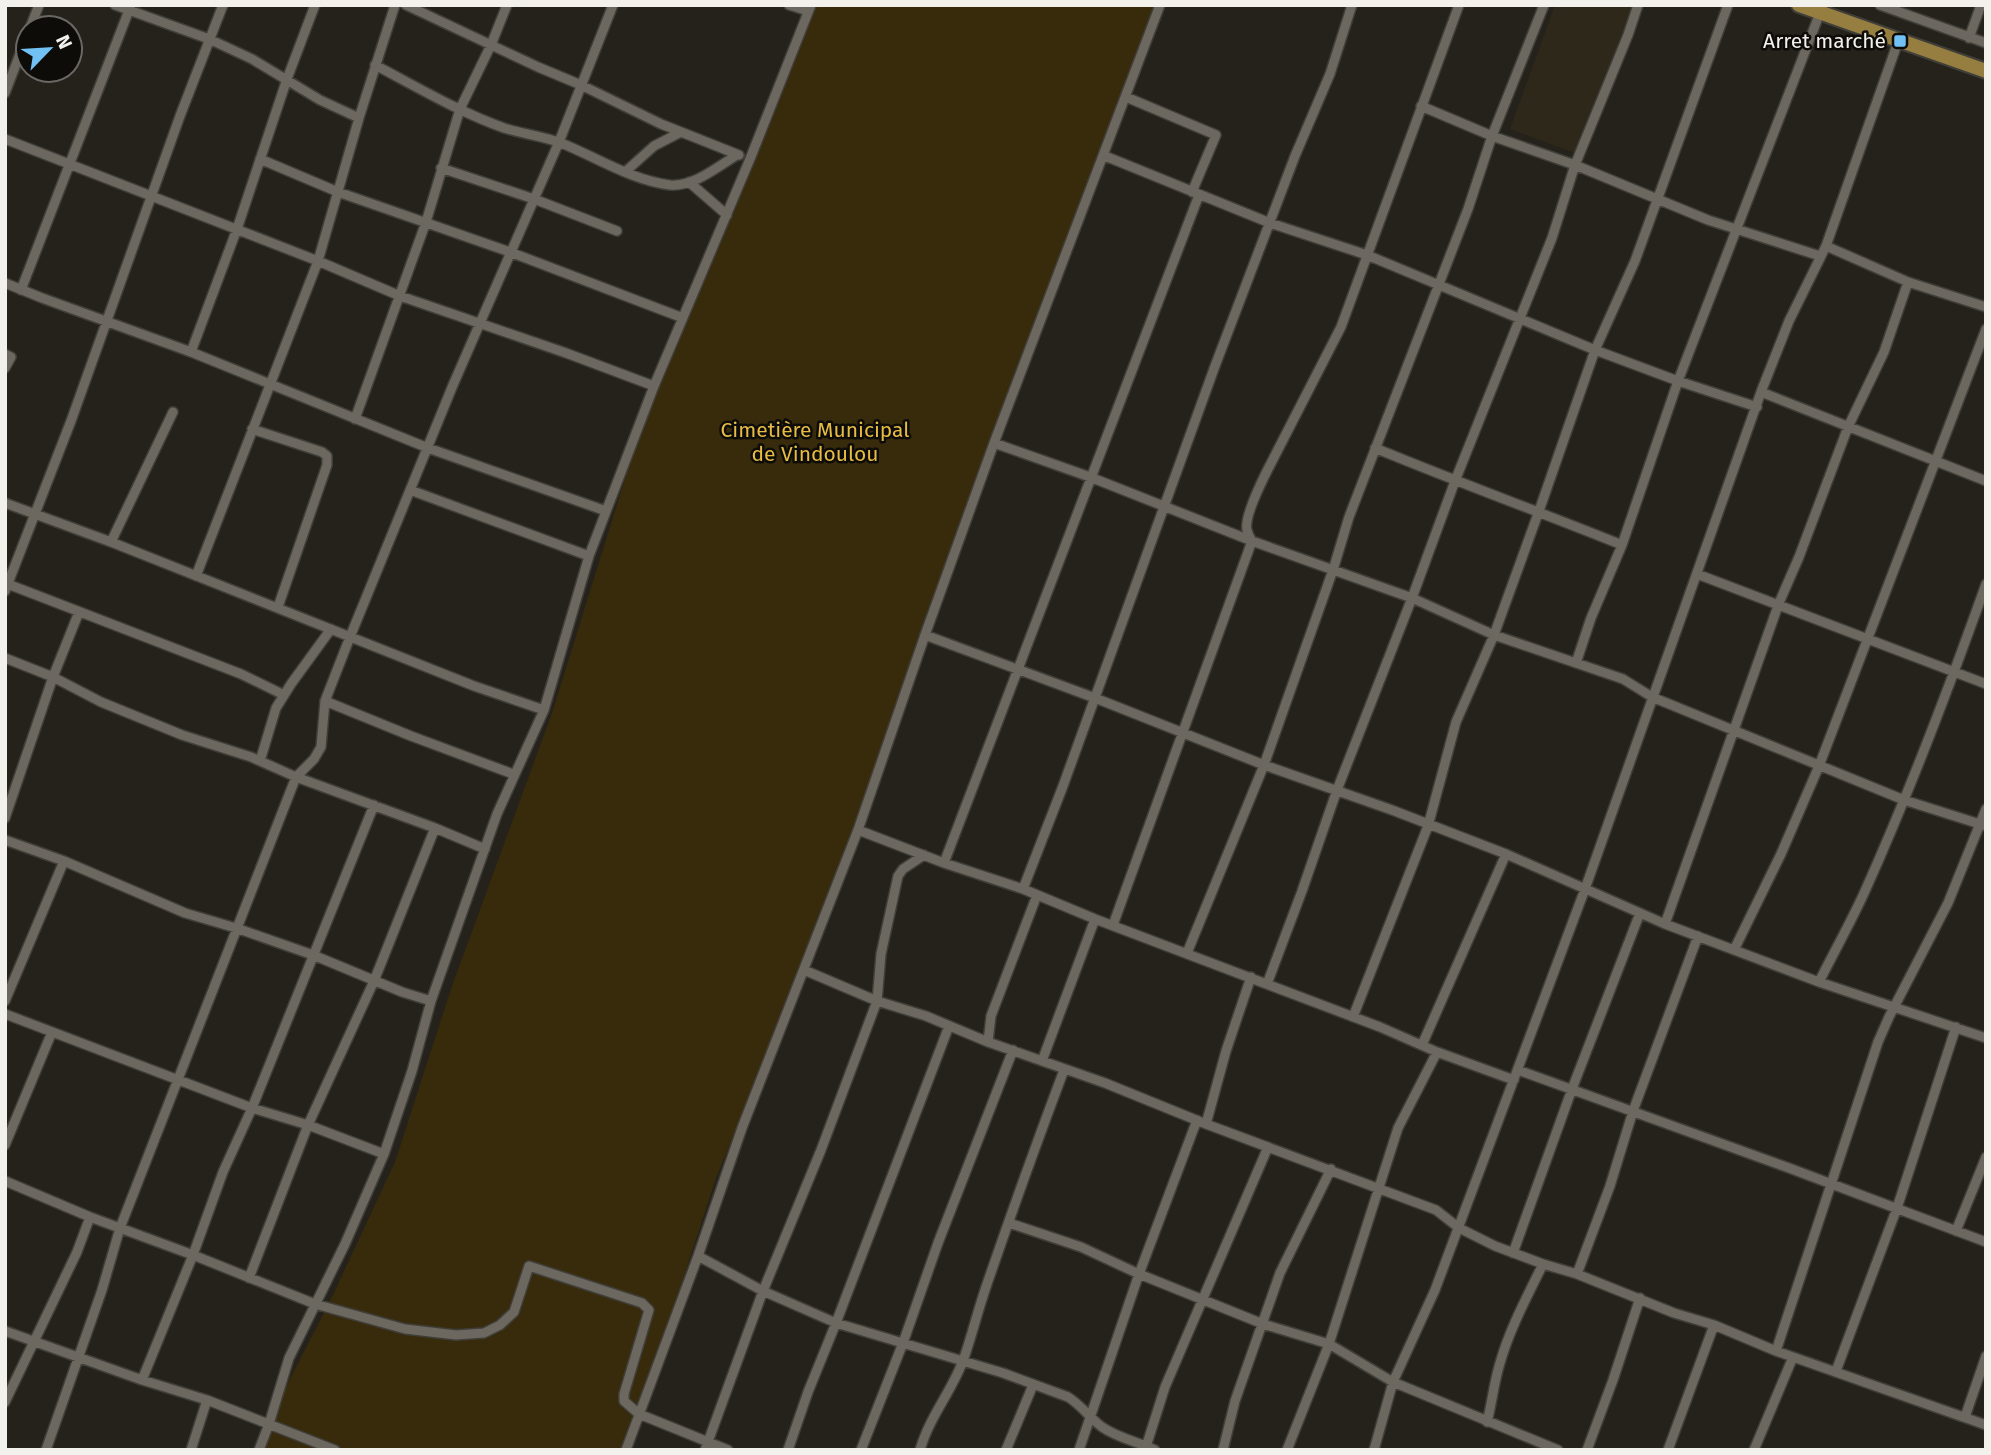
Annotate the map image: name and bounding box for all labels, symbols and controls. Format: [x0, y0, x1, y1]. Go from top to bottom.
north arrow [14, 14, 84, 84]
place label: Arret marché [1763, 28, 1886, 54]
text: N [51, 31, 77, 53]
marker: Arret marché [1892, 33, 1908, 49]
park label: Cimetière Municipal de Vindoulou [721, 417, 909, 467]

